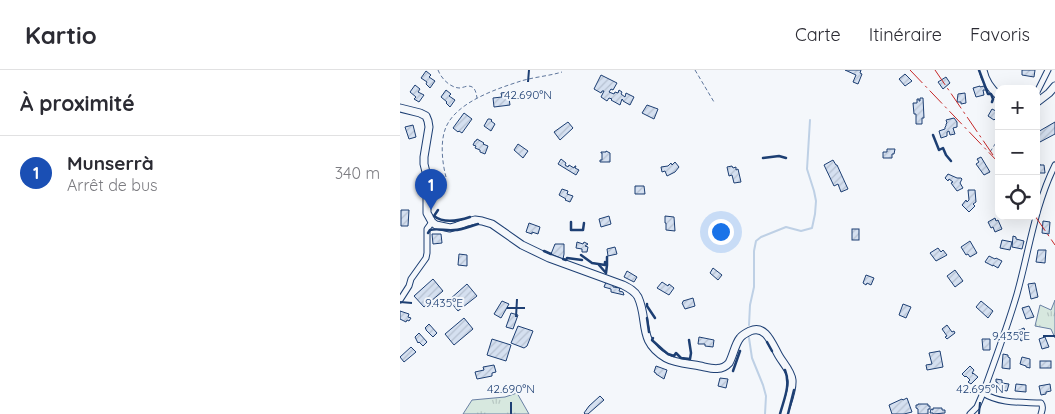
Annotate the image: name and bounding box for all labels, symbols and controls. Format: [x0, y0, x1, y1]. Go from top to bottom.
text: Kartio [25, 20, 97, 50]
text: Carte [795, 23, 841, 46]
text: Itinéraire [869, 23, 942, 46]
text: Favoris [970, 23, 1030, 46]
map controls [995, 85, 1040, 220]
button: + [995, 85, 1040, 130]
text: 42.690°N [504, 87, 552, 102]
text: À proximité [20, 90, 135, 116]
button: − [995, 130, 1040, 175]
text: Munserrà [67, 151, 154, 175]
text: 1 [33, 163, 39, 183]
text: 340 m [335, 163, 380, 183]
pin: 1 [415, 169, 447, 210]
text: Arrêt de bus [67, 175, 158, 195]
button: locate [995, 175, 1040, 220]
your location [708, 219, 734, 245]
text: 9.435°E [425, 295, 463, 310]
text: 9.435°E [992, 328, 1030, 343]
text: 42.690°N [487, 381, 535, 396]
text: 42.695°N [956, 381, 1004, 396]

